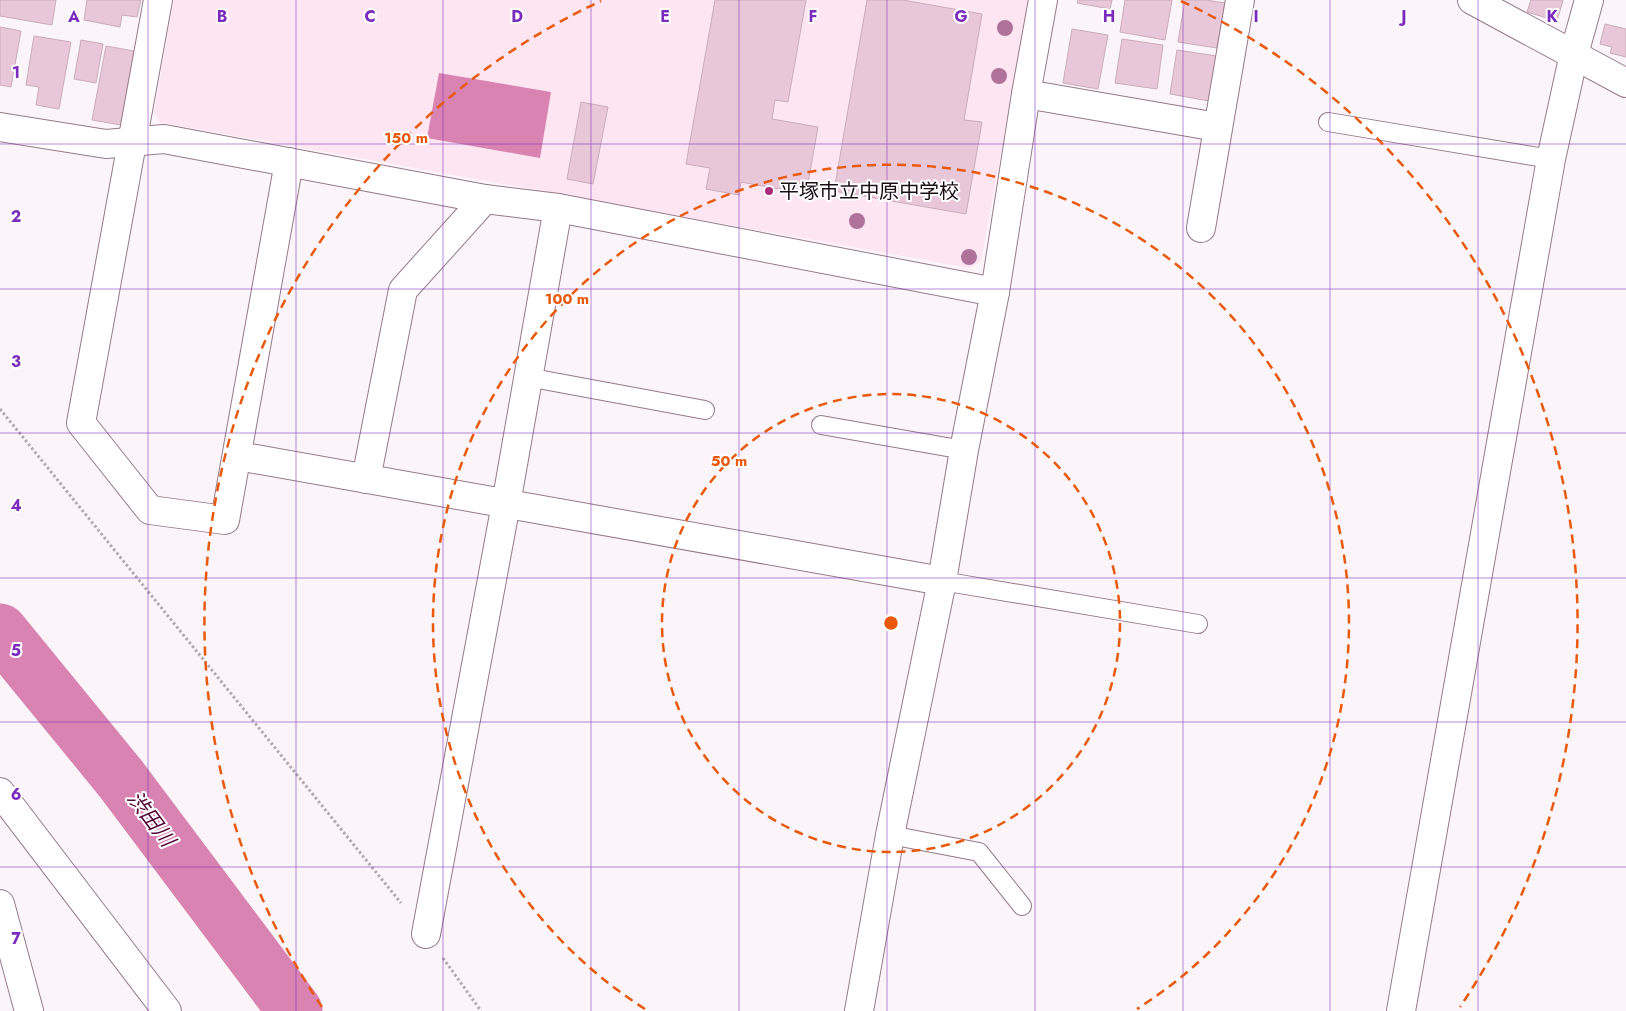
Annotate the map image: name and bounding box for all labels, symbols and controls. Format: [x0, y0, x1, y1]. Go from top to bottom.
text: A [67, 5, 80, 28]
text: B [217, 5, 227, 28]
text: C [364, 5, 376, 28]
text: D [511, 5, 523, 28]
text: E [660, 5, 670, 28]
text: F [809, 5, 817, 28]
text: G [954, 5, 968, 28]
text: H [1103, 5, 1115, 28]
text: I [1253, 5, 1259, 28]
text: J [1398, 5, 1407, 28]
text: K [1546, 5, 1558, 28]
text: 1 [12, 61, 20, 84]
text: 150 m [384, 127, 428, 149]
place label: 平塚市立中原中学校 [779, 177, 959, 206]
marker: 平塚市立中原中学校 [763, 185, 775, 197]
text: 2 [11, 205, 21, 228]
text: 100 m [545, 288, 589, 310]
text: 3 [11, 350, 21, 373]
text: 50 m [711, 450, 747, 472]
text: 4 [10, 494, 22, 517]
centre of rings [882, 614, 900, 632]
text: 5 [11, 639, 21, 662]
text: 6 [11, 783, 21, 806]
water label: 渋田川 [120, 785, 183, 855]
text: 7 [11, 927, 21, 950]

